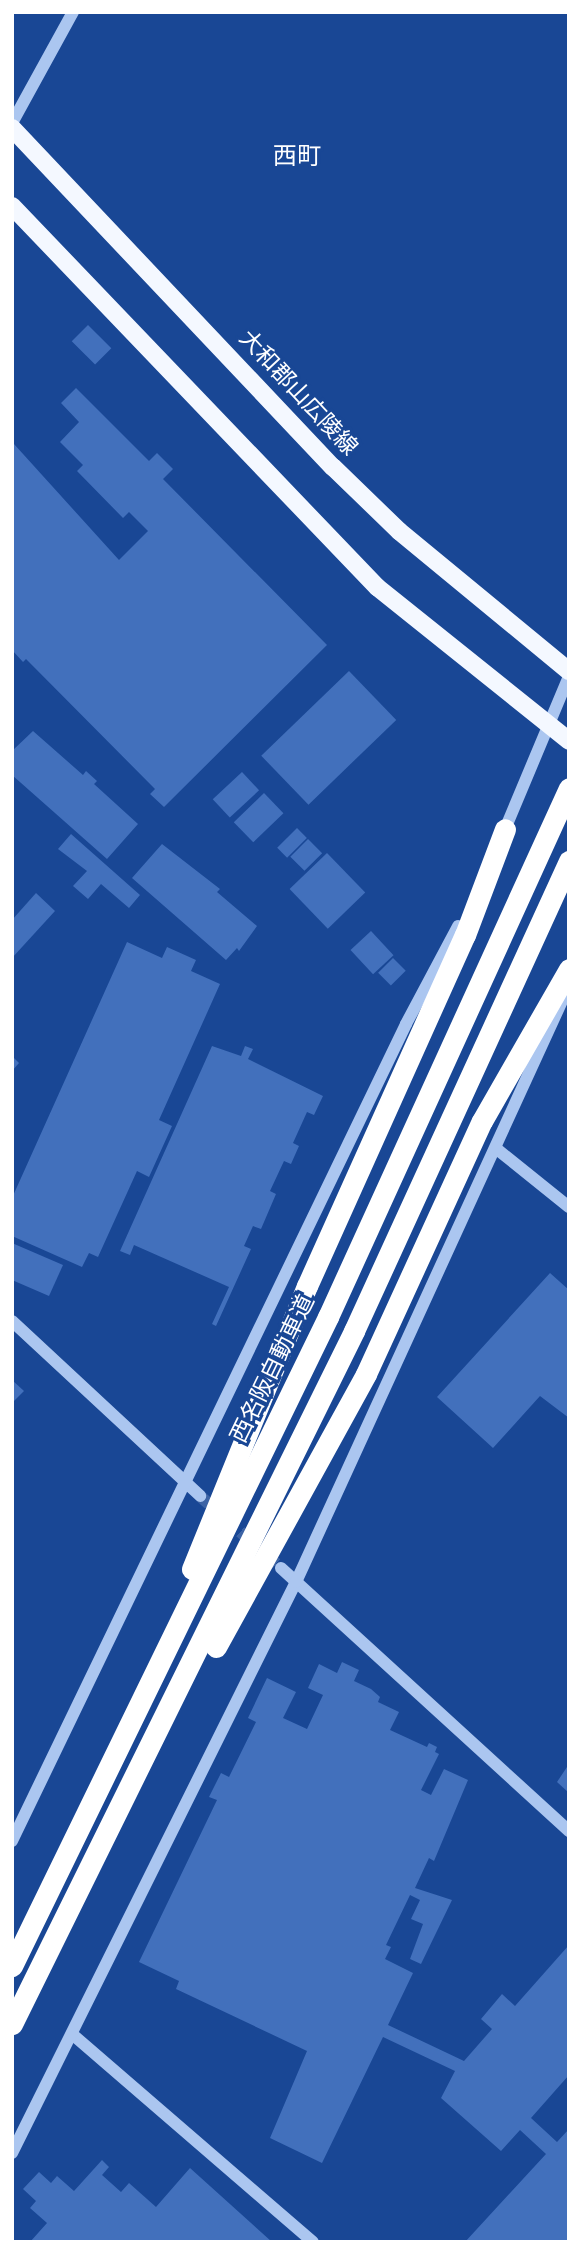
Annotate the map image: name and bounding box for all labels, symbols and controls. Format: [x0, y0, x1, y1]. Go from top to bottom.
district label: 西町 [273, 143, 321, 171]
street label: 大和郡山広陵線 [233, 325, 363, 461]
street label: 西名阪自動車道 [225, 1291, 321, 1447]

